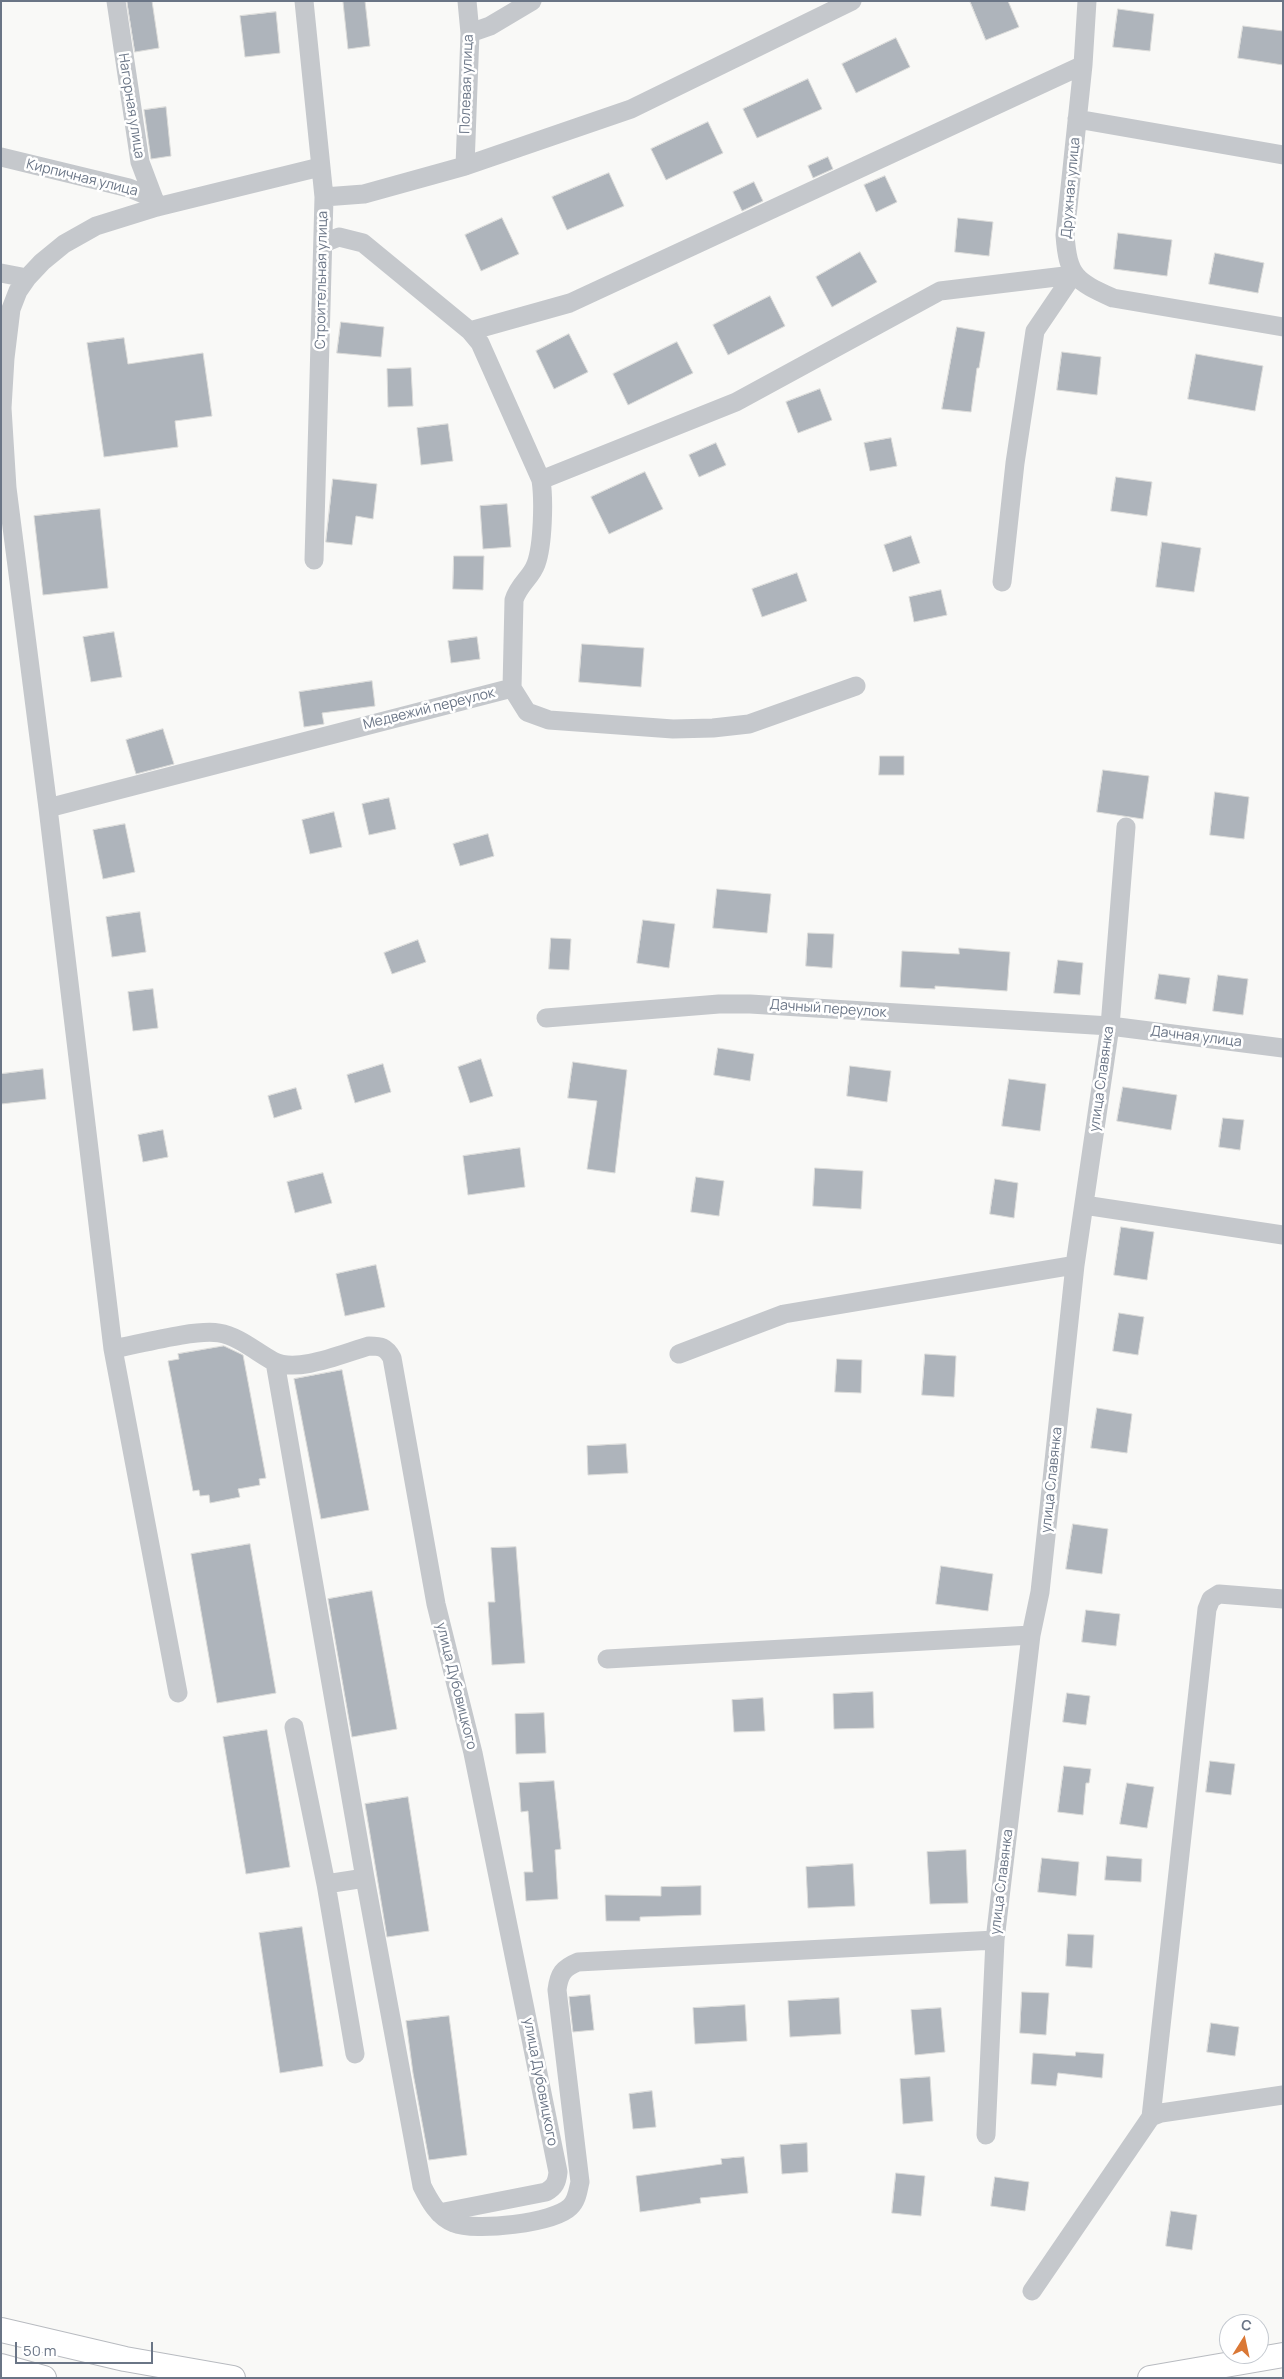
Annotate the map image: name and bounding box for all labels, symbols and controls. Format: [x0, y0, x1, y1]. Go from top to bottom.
street label: Полевая улица [457, 34, 477, 134]
street label: Нагорная улица [114, 52, 148, 160]
street label: Дружная улица [1058, 137, 1084, 239]
street label: Кирпичная улица [25, 156, 139, 200]
street label: Строительная улица [312, 211, 332, 349]
street label: Медвежий переулок [361, 685, 497, 733]
street label: Дачный переулок [769, 997, 887, 1021]
street label: Дачная улица [1149, 1023, 1243, 1051]
street label: улица Славянка [1086, 1025, 1118, 1133]
street label: улица Славянка [1038, 1426, 1066, 1534]
street label: улица Дубовицкого [432, 1621, 480, 1751]
street label: улица Славянка [987, 1828, 1017, 1936]
street label: улица Дубовицкого [519, 2016, 561, 2148]
north arrow [1219, 2314, 1269, 2364]
text: С [1240, 2314, 1253, 2335]
scale bar [18, 2332, 155, 2364]
text: 50 m [23, 2340, 57, 2361]

